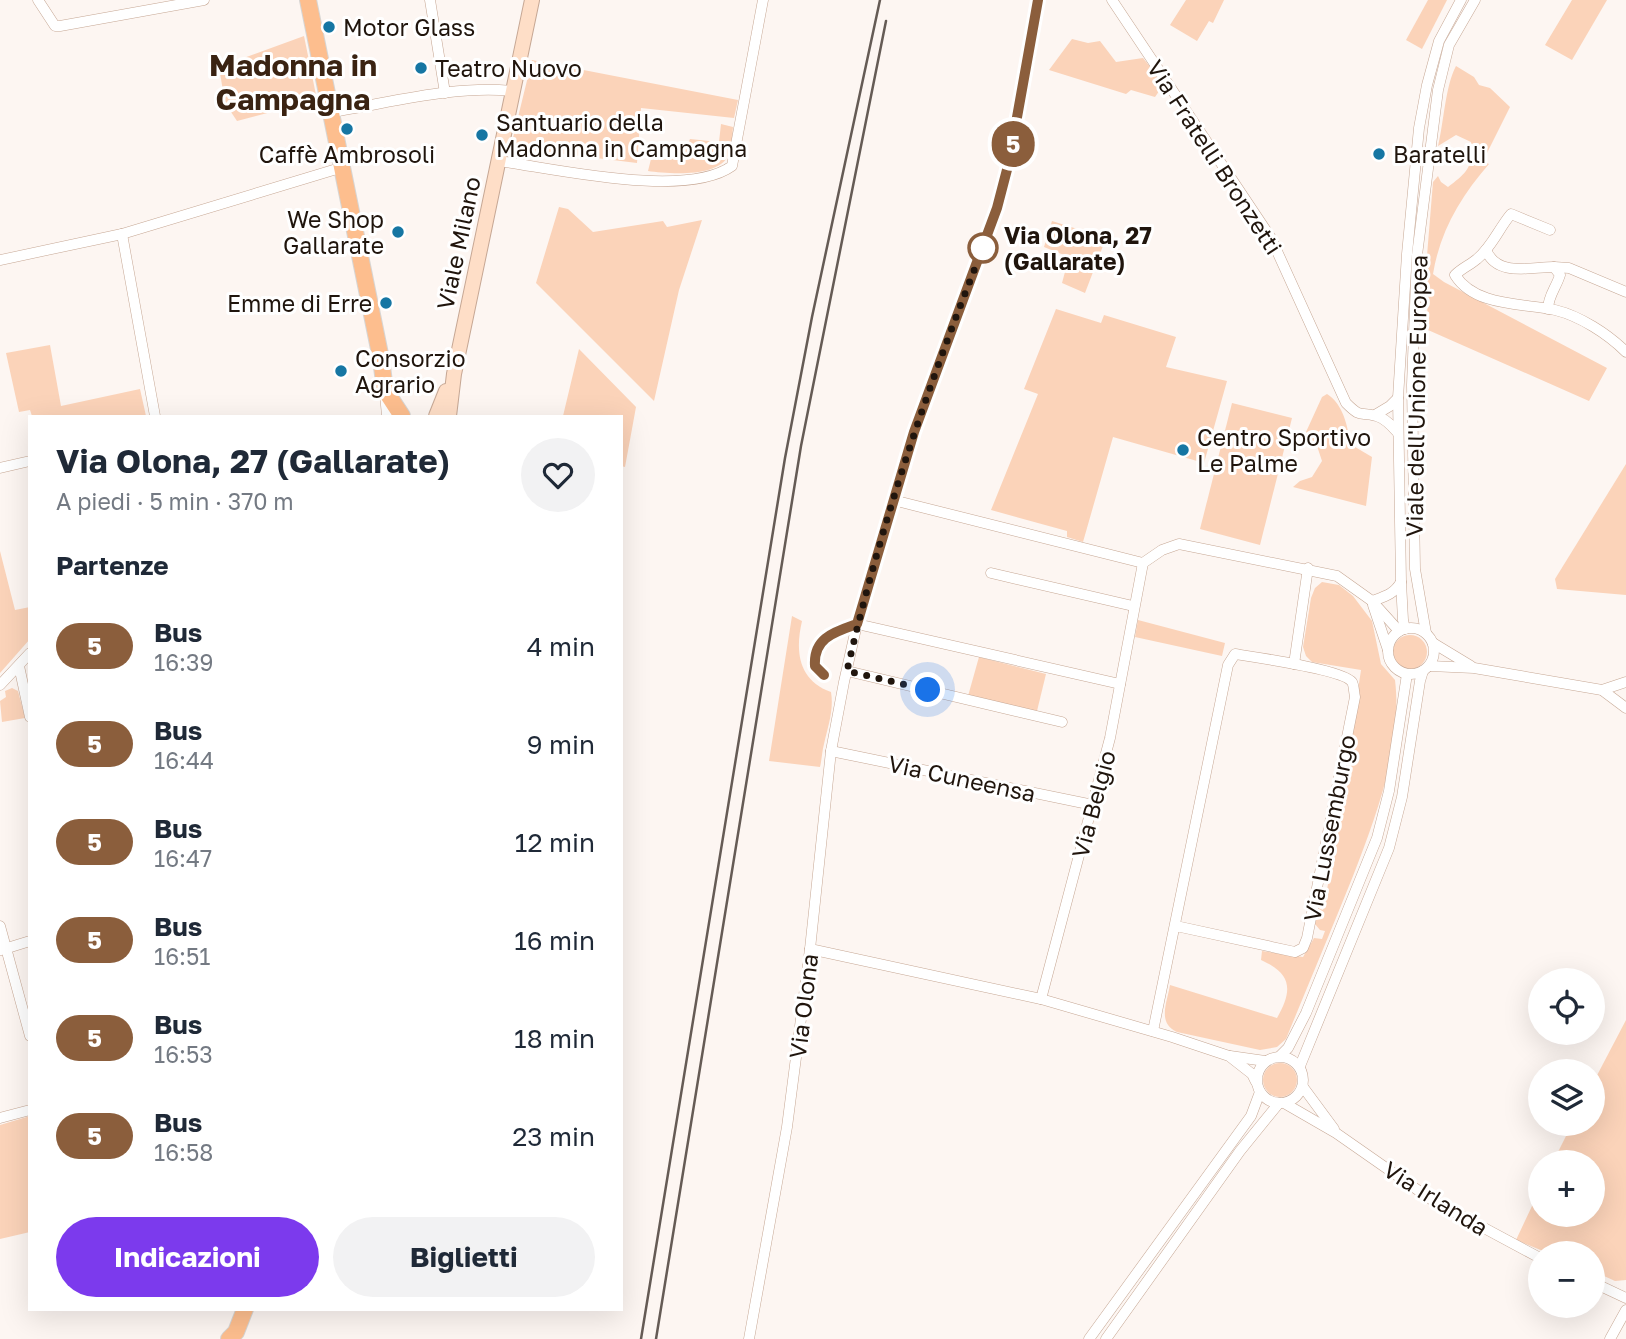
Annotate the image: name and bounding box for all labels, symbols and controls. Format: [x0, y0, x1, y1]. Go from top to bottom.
place label: Motor Glass [343, 13, 475, 41]
marker: Motor Glass [321, 19, 337, 35]
district label: Madonna in Campagna [209, 47, 377, 117]
place label: Teatro Nuovo [435, 54, 582, 82]
street label: Via Fratelli Bronzetti [1142, 55, 1288, 259]
marker: Teatro Nuovo [413, 60, 429, 76]
place label: Santuario della Madonna in Campagna [496, 108, 747, 162]
marker: Caffè Ambrosoli [339, 121, 355, 137]
line badge: 5 [990, 121, 1036, 167]
marker: Santuario della Madonna in Campagna [474, 127, 490, 143]
text: 5 [1006, 129, 1020, 158]
place label: Caffè Ambrosoli [259, 140, 435, 168]
place label: Baratelli [1393, 140, 1486, 168]
marker: Baratelli [1371, 146, 1387, 162]
street label: Viale Milano [430, 174, 486, 312]
place label: We Shop Gallarate [283, 205, 384, 259]
place label: Via Olona, 27 (Gallarate) [1004, 221, 1152, 275]
marker: We Shop Gallarate [390, 224, 406, 240]
marker: Via Olona, 27 (Gallarate) [968, 233, 998, 263]
street label: Viale dell'Unione Europea [1400, 255, 1432, 537]
place label: Emme di Erre [227, 289, 372, 317]
marker: Emme di Erre [378, 295, 394, 311]
place label: Consorzio Agrario [355, 344, 465, 398]
marker: Consorzio Agrario [333, 363, 349, 379]
place label: Centro Sportivo Le Palme [1197, 423, 1371, 477]
button: heart [521, 438, 595, 512]
text: Via Olona, 27 (Gallarate) [56, 441, 450, 480]
marker: Centro Sportivo Le Palme [1175, 442, 1191, 458]
text: A piedi · 5 min · 370 m [56, 487, 294, 515]
text: Partenze [56, 550, 169, 581]
text: Bus [154, 617, 202, 648]
text: 5 [87, 631, 102, 660]
text: 4 min [527, 631, 595, 662]
text: 16:39 [154, 648, 213, 676]
your location [910, 672, 945, 707]
text: Bus [154, 715, 202, 746]
text: 5 [87, 729, 102, 758]
text: 9 min [527, 729, 595, 760]
street label: Via Lussemburgo [1297, 732, 1361, 924]
text: 16:44 [154, 746, 214, 774]
street label: Via Belgio [1065, 747, 1121, 861]
street label: Via Cuneensa [886, 749, 1038, 807]
text: Bus [154, 813, 202, 844]
text: 5 [87, 827, 102, 856]
text: 12 min [515, 827, 595, 858]
text: 16:47 [154, 844, 212, 872]
text: Bus [154, 911, 202, 942]
text: 5 [87, 925, 102, 954]
text: 16 min [514, 925, 595, 956]
text: 16:51 [154, 942, 210, 970]
street label: Via Olona [783, 952, 823, 1060]
map controls [1528, 968, 1605, 1318]
button: locate [1528, 968, 1605, 1045]
text: Bus [154, 1009, 202, 1040]
text: 5 [87, 1023, 102, 1052]
text: 18 min [514, 1023, 595, 1054]
text: 16:53 [154, 1040, 213, 1068]
button: layers [1528, 1059, 1605, 1136]
text: Bus [154, 1107, 202, 1138]
text: 5 [87, 1121, 102, 1150]
text: 23 min [512, 1121, 595, 1152]
text: 16:58 [154, 1138, 213, 1166]
button: + [1528, 1150, 1605, 1227]
street label: Via Irlanda [1378, 1155, 1494, 1241]
button: Indicazioni [56, 1217, 319, 1297]
button: Biglietti [333, 1217, 595, 1297]
button: − [1528, 1241, 1605, 1318]

